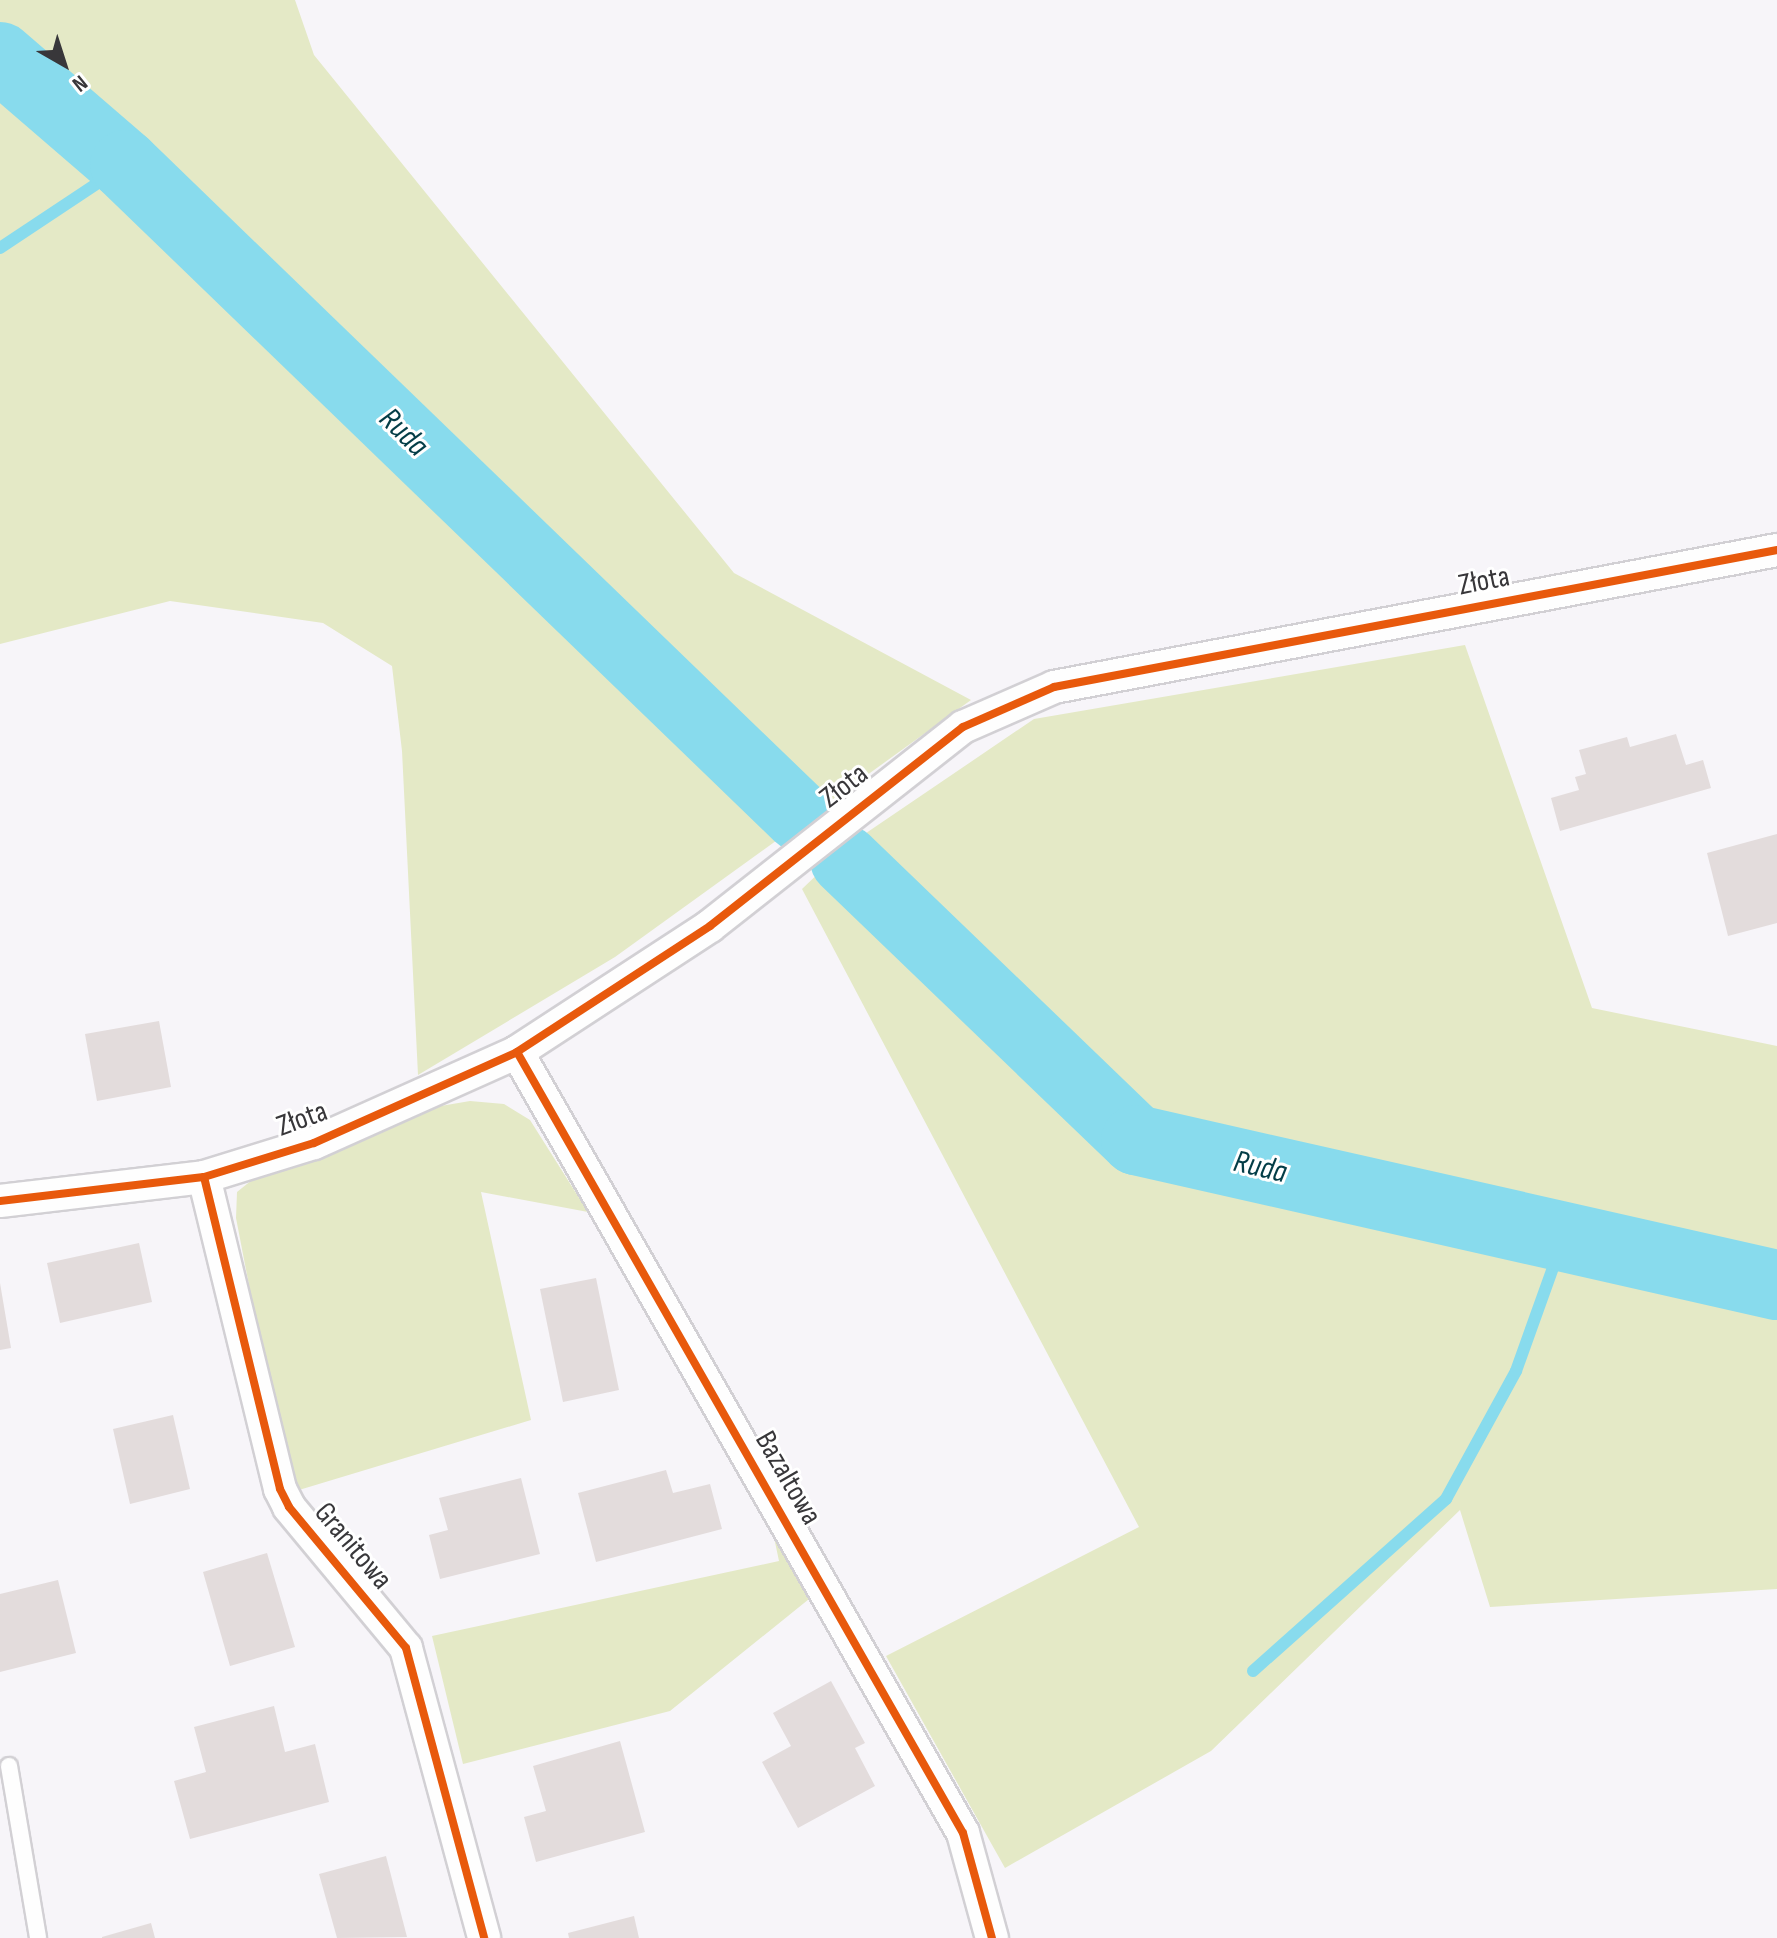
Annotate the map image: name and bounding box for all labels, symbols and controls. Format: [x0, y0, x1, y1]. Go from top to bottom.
north arrow [24, 24, 104, 104]
text: N [66, 69, 92, 97]
water label: Ruda [370, 401, 436, 465]
street label: Złota [1456, 558, 1512, 604]
street label: Złota [813, 756, 875, 816]
street label: Złota [272, 1093, 332, 1145]
water label: Ruda [1230, 1143, 1290, 1193]
street label: Bazaltowa [747, 1425, 829, 1531]
street label: Granitowa [306, 1495, 400, 1597]

